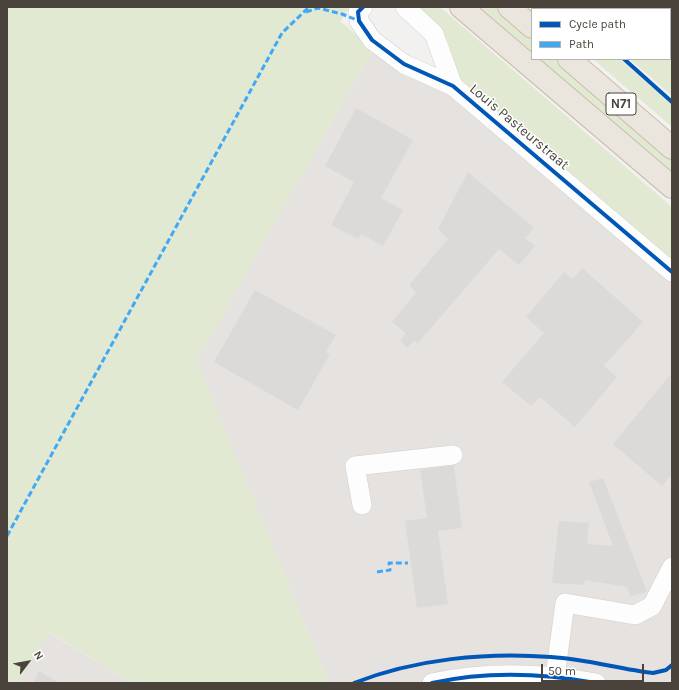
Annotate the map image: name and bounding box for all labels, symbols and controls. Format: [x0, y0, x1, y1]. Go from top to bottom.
legend [531, 8, 671, 60]
text: Cycle path [569, 17, 626, 31]
text: Path [569, 37, 594, 51]
street label: Louis Pasteurstraat [466, 80, 572, 174]
road number: N71 [606, 93, 636, 115]
north arrow [8, 642, 48, 682]
text: N [31, 649, 46, 662]
scale bar [543, 656, 646, 682]
text: 50 m [548, 664, 576, 678]

